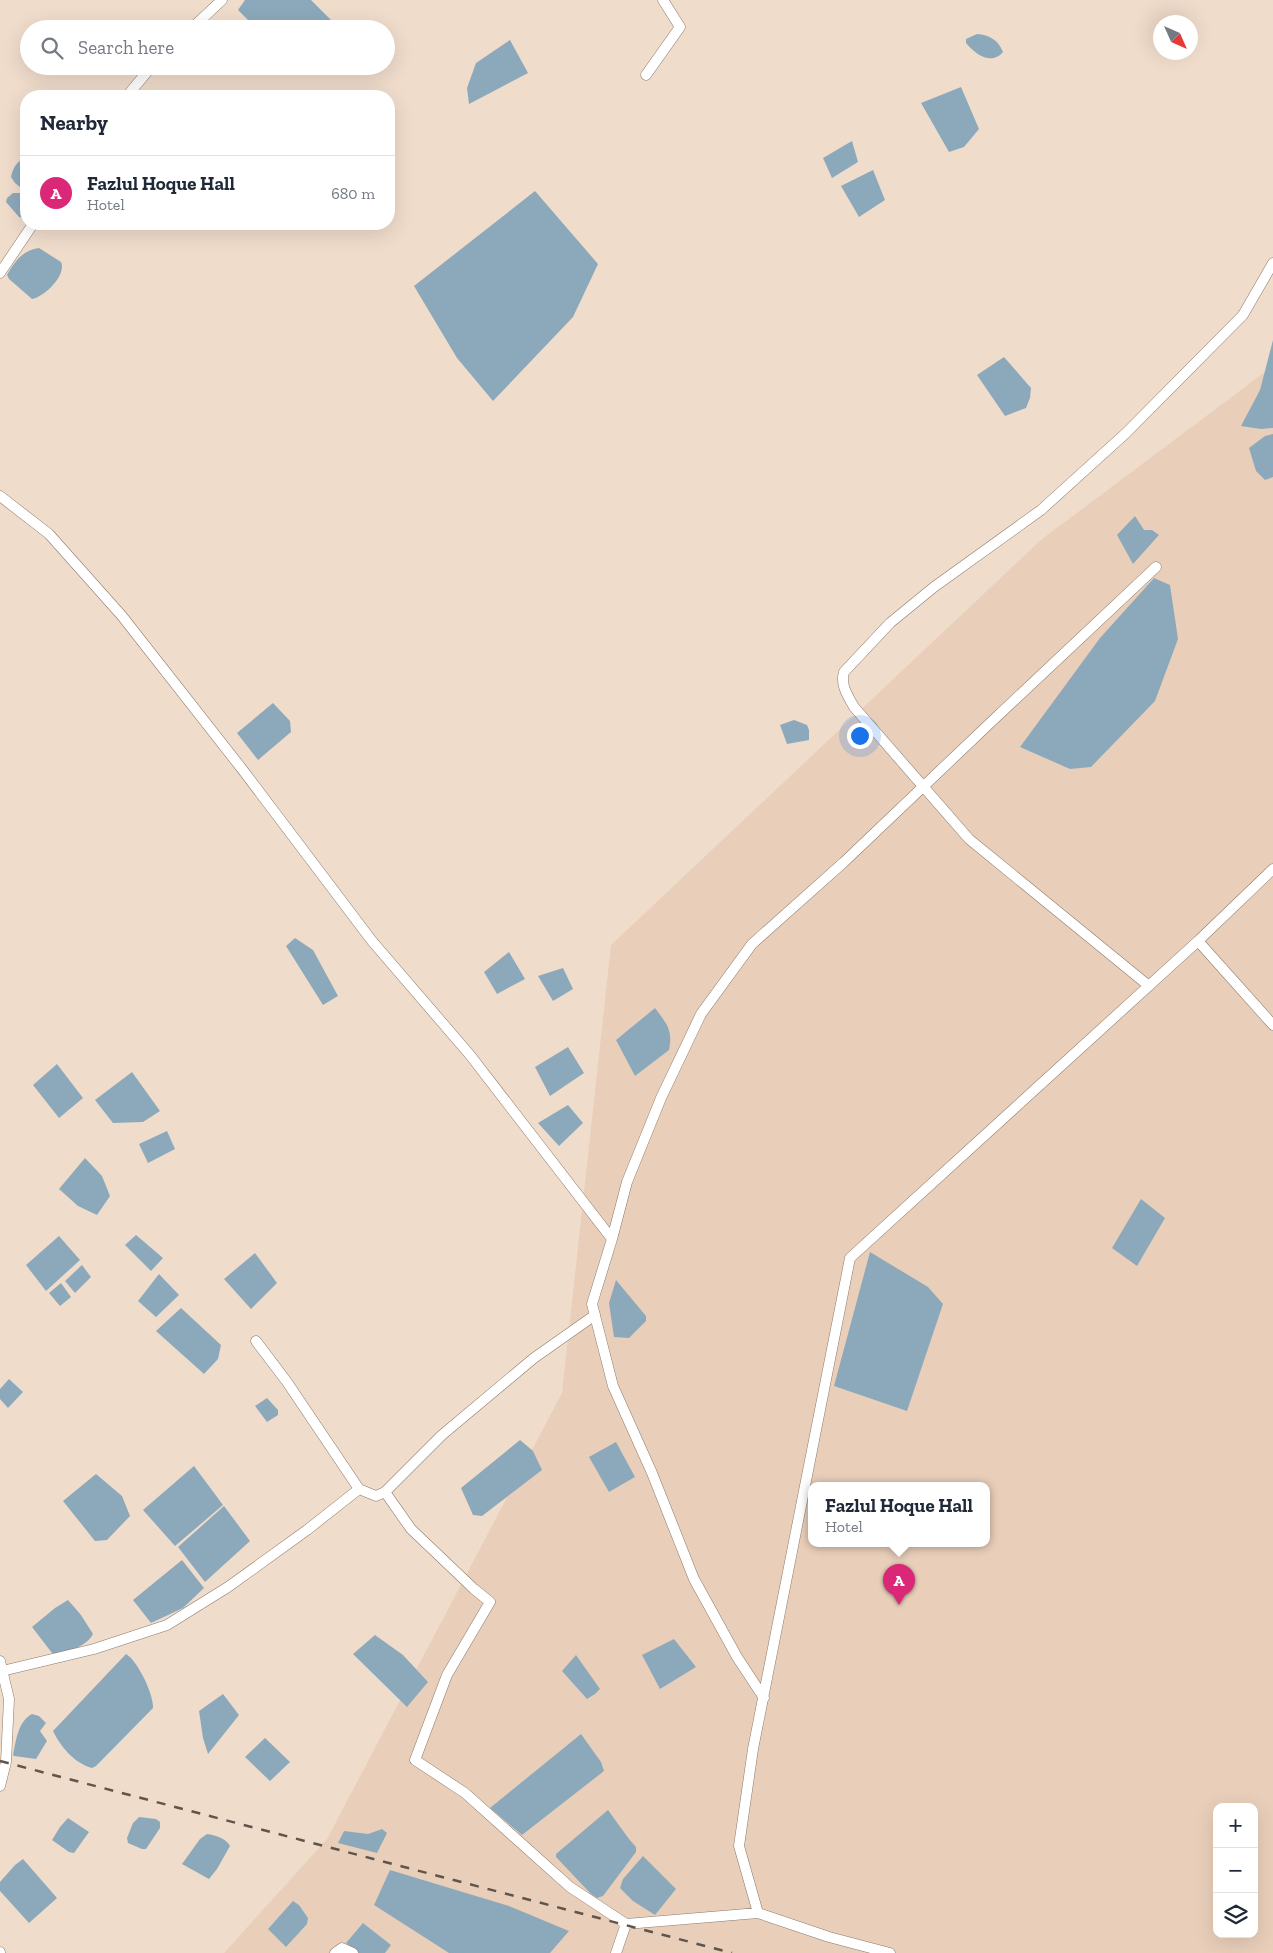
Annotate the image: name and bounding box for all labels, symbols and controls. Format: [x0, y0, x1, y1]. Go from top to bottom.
north arrow [1153, 15, 1198, 60]
search box [20, 20, 395, 75]
icon: search [38, 34, 66, 62]
text: Search here [78, 36, 174, 59]
text: Nearby [40, 110, 108, 135]
text: Fazlul Hoque Hall [87, 172, 235, 195]
text: A [51, 184, 62, 203]
text: 680 m [331, 184, 375, 203]
text: Hotel [87, 195, 125, 214]
your location [847, 723, 873, 749]
popup [808, 1482, 990, 1547]
text: Fazlul Hoque Hall [825, 1494, 973, 1517]
text: Hotel [825, 1517, 863, 1536]
pin: A [883, 1564, 915, 1605]
map controls [1213, 1803, 1258, 1938]
button: + [1213, 1803, 1258, 1848]
button: − [1213, 1848, 1258, 1893]
button: layers [1213, 1893, 1258, 1938]

